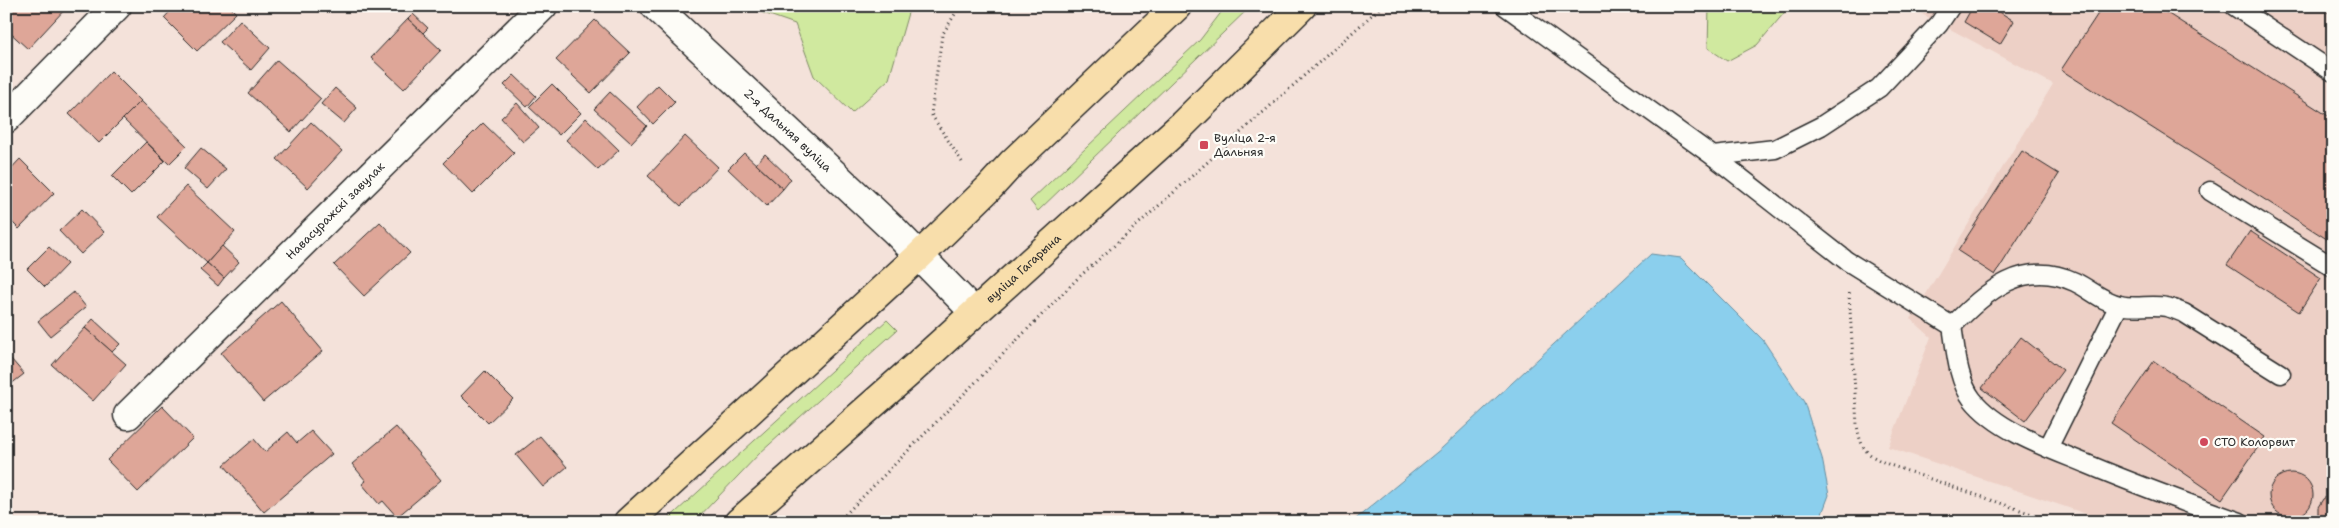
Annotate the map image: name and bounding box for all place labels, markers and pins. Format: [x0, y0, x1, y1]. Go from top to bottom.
place label: Вуліца 2-я Дальняя [1214, 130, 1276, 160]
marker: Вуліца 2-я Дальняя [1198, 139, 1210, 151]
place label: СТО Колорвит [2214, 434, 2296, 450]
marker: СТО Колорвит [2198, 436, 2210, 448]

